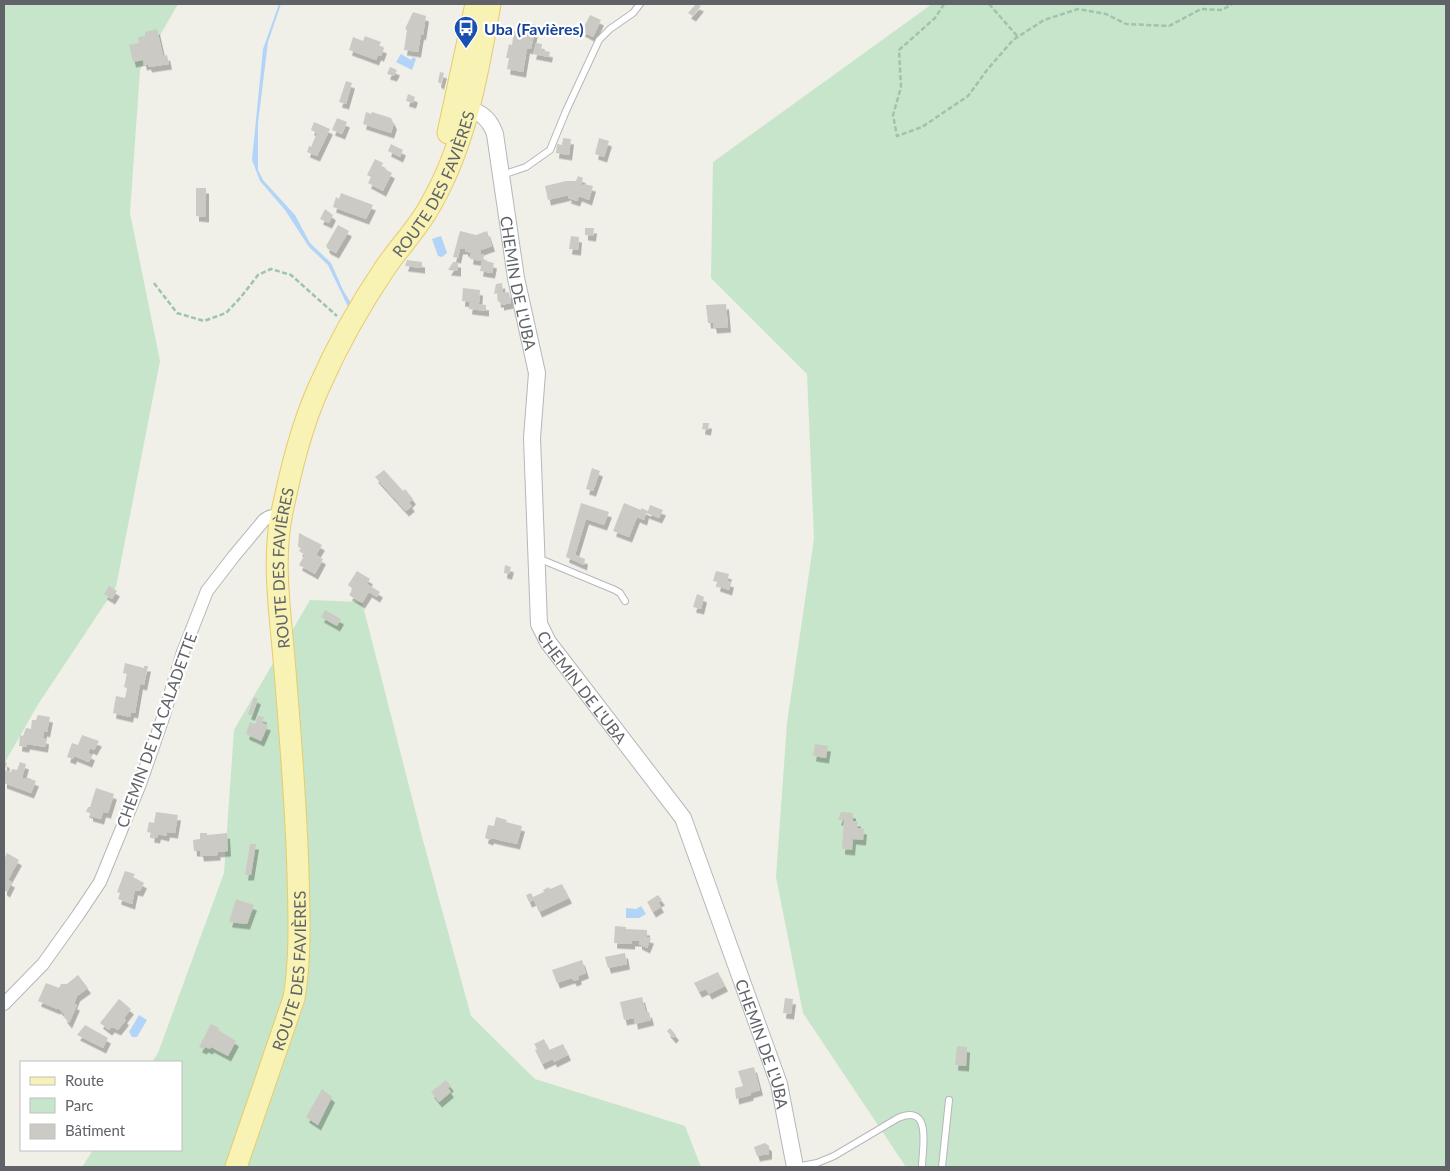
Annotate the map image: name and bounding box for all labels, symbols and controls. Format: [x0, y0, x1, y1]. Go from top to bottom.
bus stop icon: Uba (Favières) [453, 15, 479, 49]
place label: Uba (Favières) [484, 19, 584, 38]
street label: ROUTE DES FAVIÈRES [388, 108, 477, 260]
street label: CHEMIN DE L'UBA [498, 215, 541, 352]
street label: ROUTE DES FAVIÈRES [268, 485, 297, 650]
street label: CHEMIN DE L'UBA [534, 627, 631, 747]
street label: CHEMIN DE LA CALADETTE [112, 630, 200, 830]
street label: ROUTE DES FAVIÈRES [267, 891, 309, 1053]
street label: CHEMIN DE L'UBA [732, 976, 793, 1111]
legend [20, 1061, 182, 1151]
text: Route [65, 1071, 104, 1089]
text: Parc [65, 1096, 94, 1114]
text: Bâtiment [65, 1121, 126, 1139]

